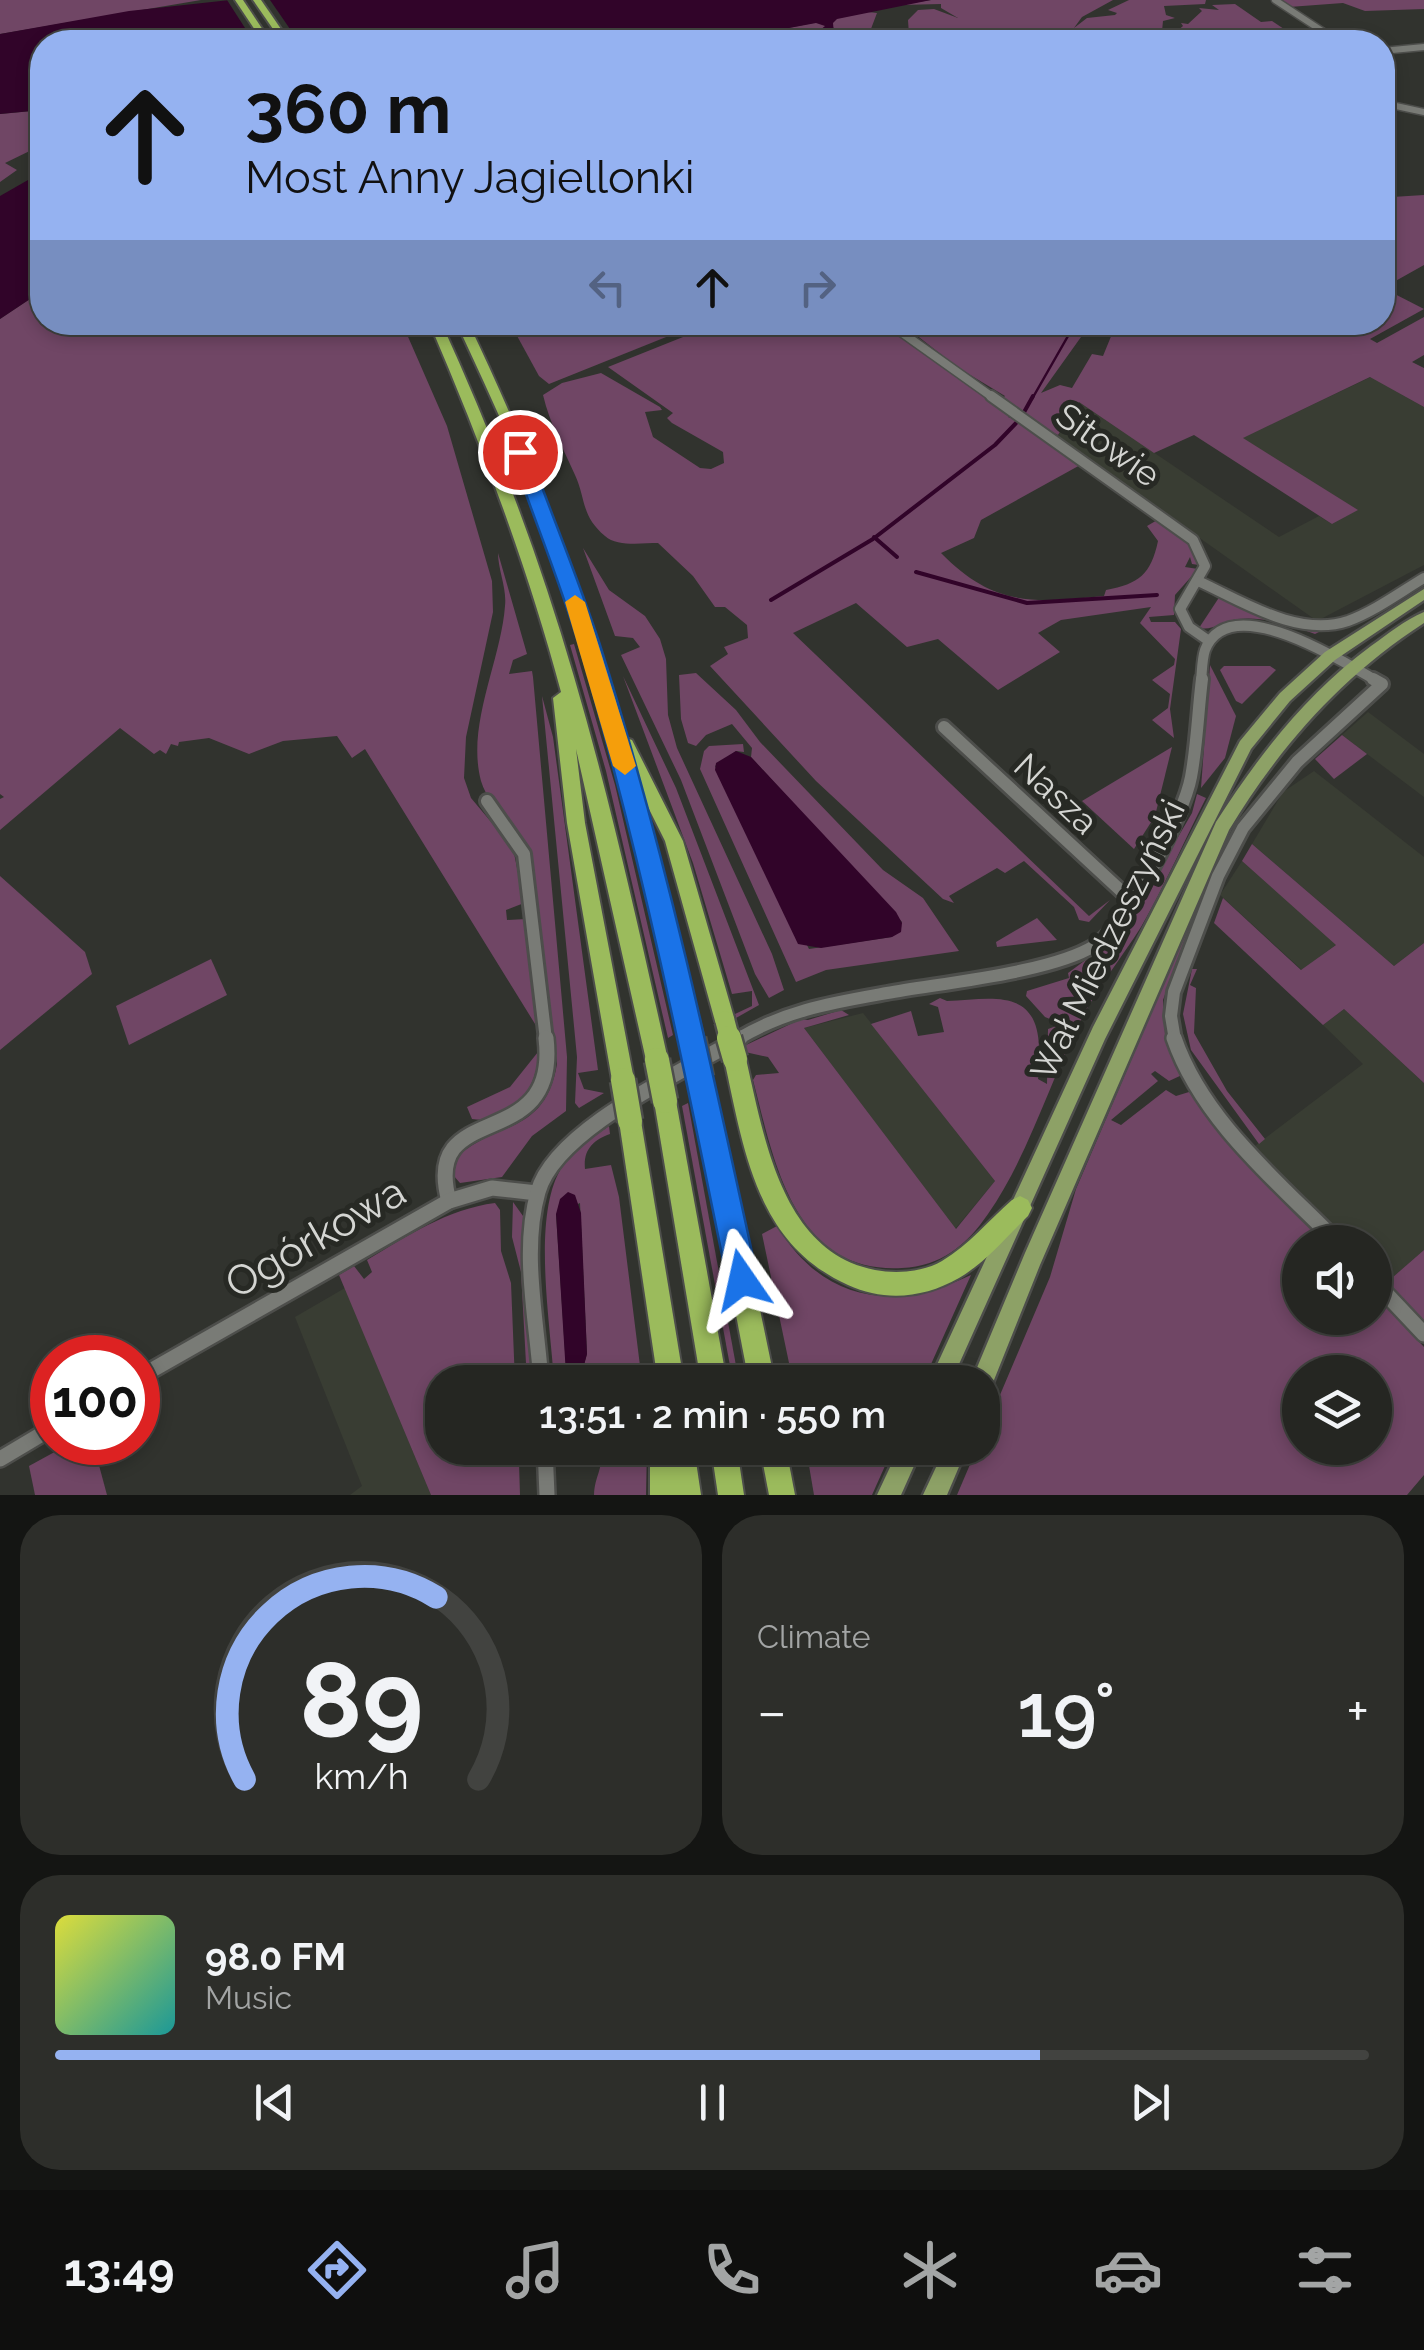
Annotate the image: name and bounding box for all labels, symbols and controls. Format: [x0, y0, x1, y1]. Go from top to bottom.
text: 360 m [245, 67, 452, 149]
icon: ahead [80, 70, 210, 200]
text: Most Anny Jagiellonki [245, 151, 695, 204]
icon: left [580, 260, 635, 315]
icon: ahead [685, 260, 740, 315]
icon: right [790, 260, 845, 315]
street label: Sitowie [1049, 394, 1168, 495]
pin [478, 410, 563, 495]
icon: arrive [493, 425, 548, 480]
street label: Nasza [1006, 745, 1107, 842]
street label: Wał Miedzeszyński [1022, 793, 1193, 1087]
street label: Ogórkowa [217, 1166, 414, 1308]
map controls [1282, 1225, 1392, 1465]
button: sound [1282, 1225, 1392, 1335]
position arrow [690, 1228, 794, 1332]
speed limit sign: 100 [30, 1335, 160, 1465]
button: layers [1282, 1355, 1392, 1465]
text: 13:51 · 2 min · 550 m [539, 1392, 886, 1437]
text: Climate [757, 1618, 871, 1655]
text: 89 [299, 1639, 423, 1761]
text: 19° [1017, 1666, 1115, 1755]
text: − [757, 1679, 787, 1744]
text: + [1346, 1679, 1369, 1744]
text: km/h [314, 1755, 408, 1797]
text: 98.0 FM [205, 1934, 346, 1979]
text: Music [205, 1979, 292, 2016]
icon: previous [247, 2075, 302, 2130]
icon: pause [685, 2075, 740, 2130]
icon: next [1123, 2075, 1178, 2130]
icon: directions [302, 2235, 372, 2305]
icon: music [500, 2235, 570, 2305]
icon: phone [697, 2235, 767, 2305]
icon: climate [895, 2235, 965, 2305]
icon: car [1093, 2235, 1163, 2305]
icon: filters [1290, 2235, 1360, 2305]
text: 13:49 [64, 2244, 174, 2297]

